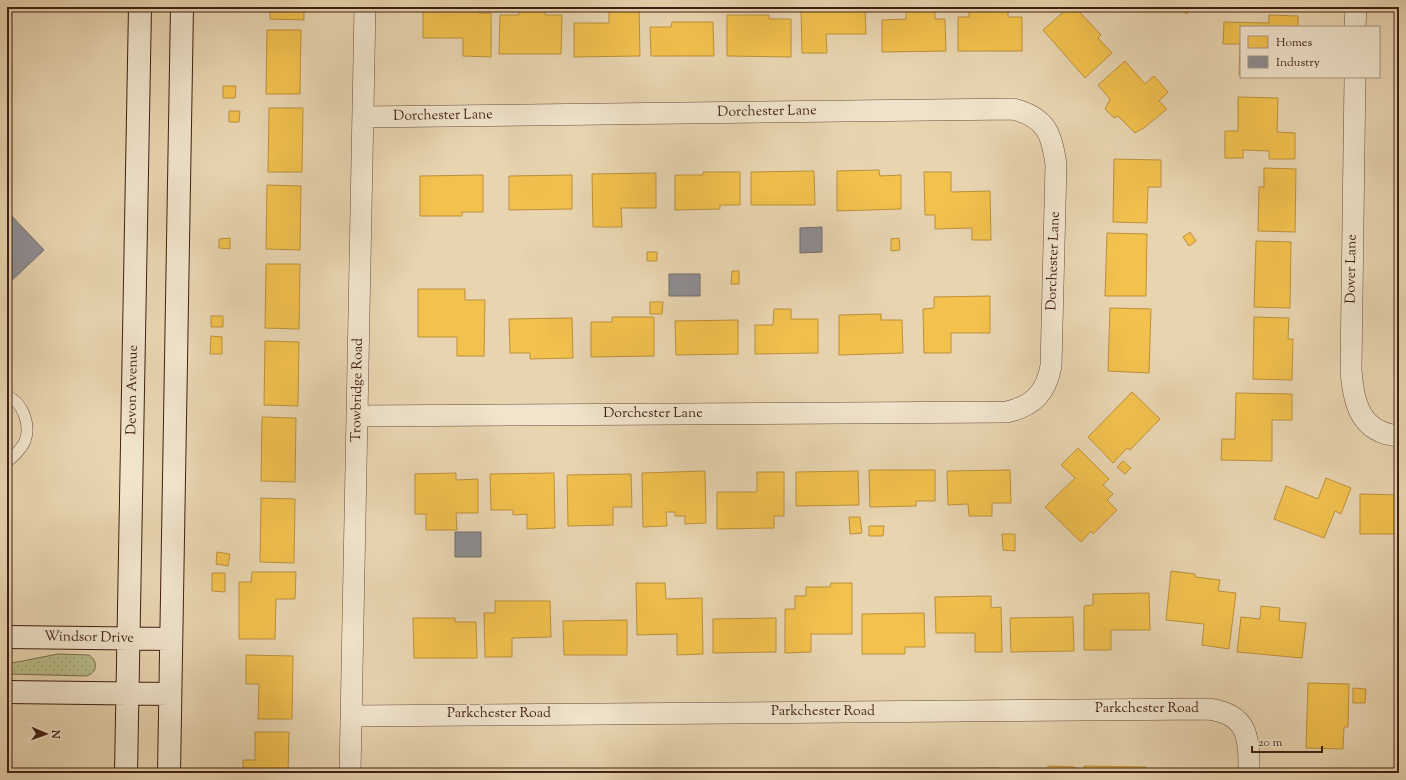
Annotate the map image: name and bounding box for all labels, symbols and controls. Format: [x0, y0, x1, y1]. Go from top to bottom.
legend [1240, 26, 1380, 78]
text: Homes [1276, 34, 1312, 52]
text: Industry [1276, 54, 1320, 72]
street label: Dorchester Lane [717, 101, 817, 123]
street label: Dorchester Lane [393, 105, 493, 127]
street label: Dorchester Lane [1042, 211, 1066, 311]
street label: Dover Lane [1341, 234, 1363, 304]
street label: Trowbridge Road [347, 338, 369, 442]
street label: Devon Avenue [122, 345, 144, 435]
street label: Dorchester Lane [603, 404, 703, 424]
street label: Windsor Drive [44, 627, 134, 649]
street label: Parkchester Road [1095, 699, 1199, 719]
street label: Parkchester Road [771, 702, 875, 722]
street label: Parkchester Road [447, 704, 551, 724]
north arrow [26, 714, 66, 754]
scale bar [1252, 728, 1322, 754]
text: N [47, 729, 63, 739]
text: 20 m [1258, 734, 1283, 752]

